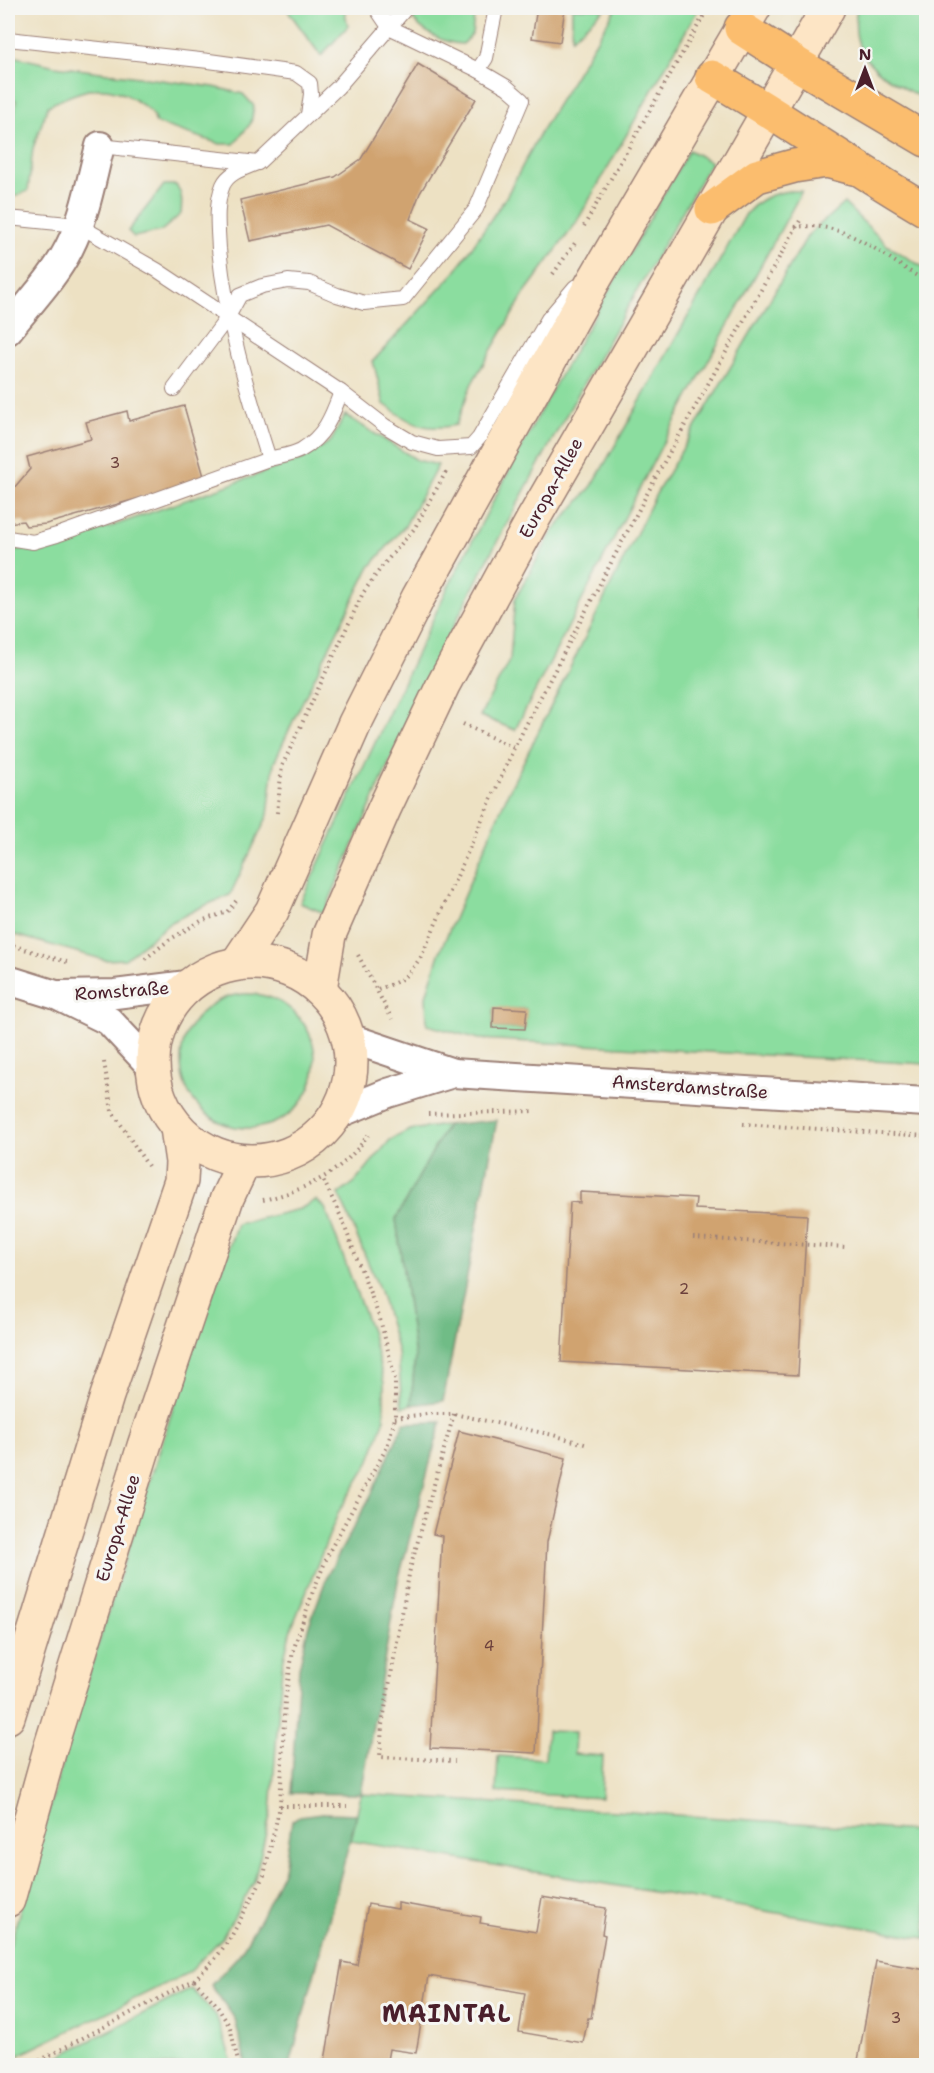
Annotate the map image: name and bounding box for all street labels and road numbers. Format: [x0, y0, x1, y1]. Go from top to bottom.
street label: Europa-Allee [513, 433, 589, 543]
street label: Romstraße [74, 976, 170, 1006]
street label: Amsterdamstraße [611, 1070, 769, 1104]
street label: Europa-Allee [90, 1471, 146, 1585]

